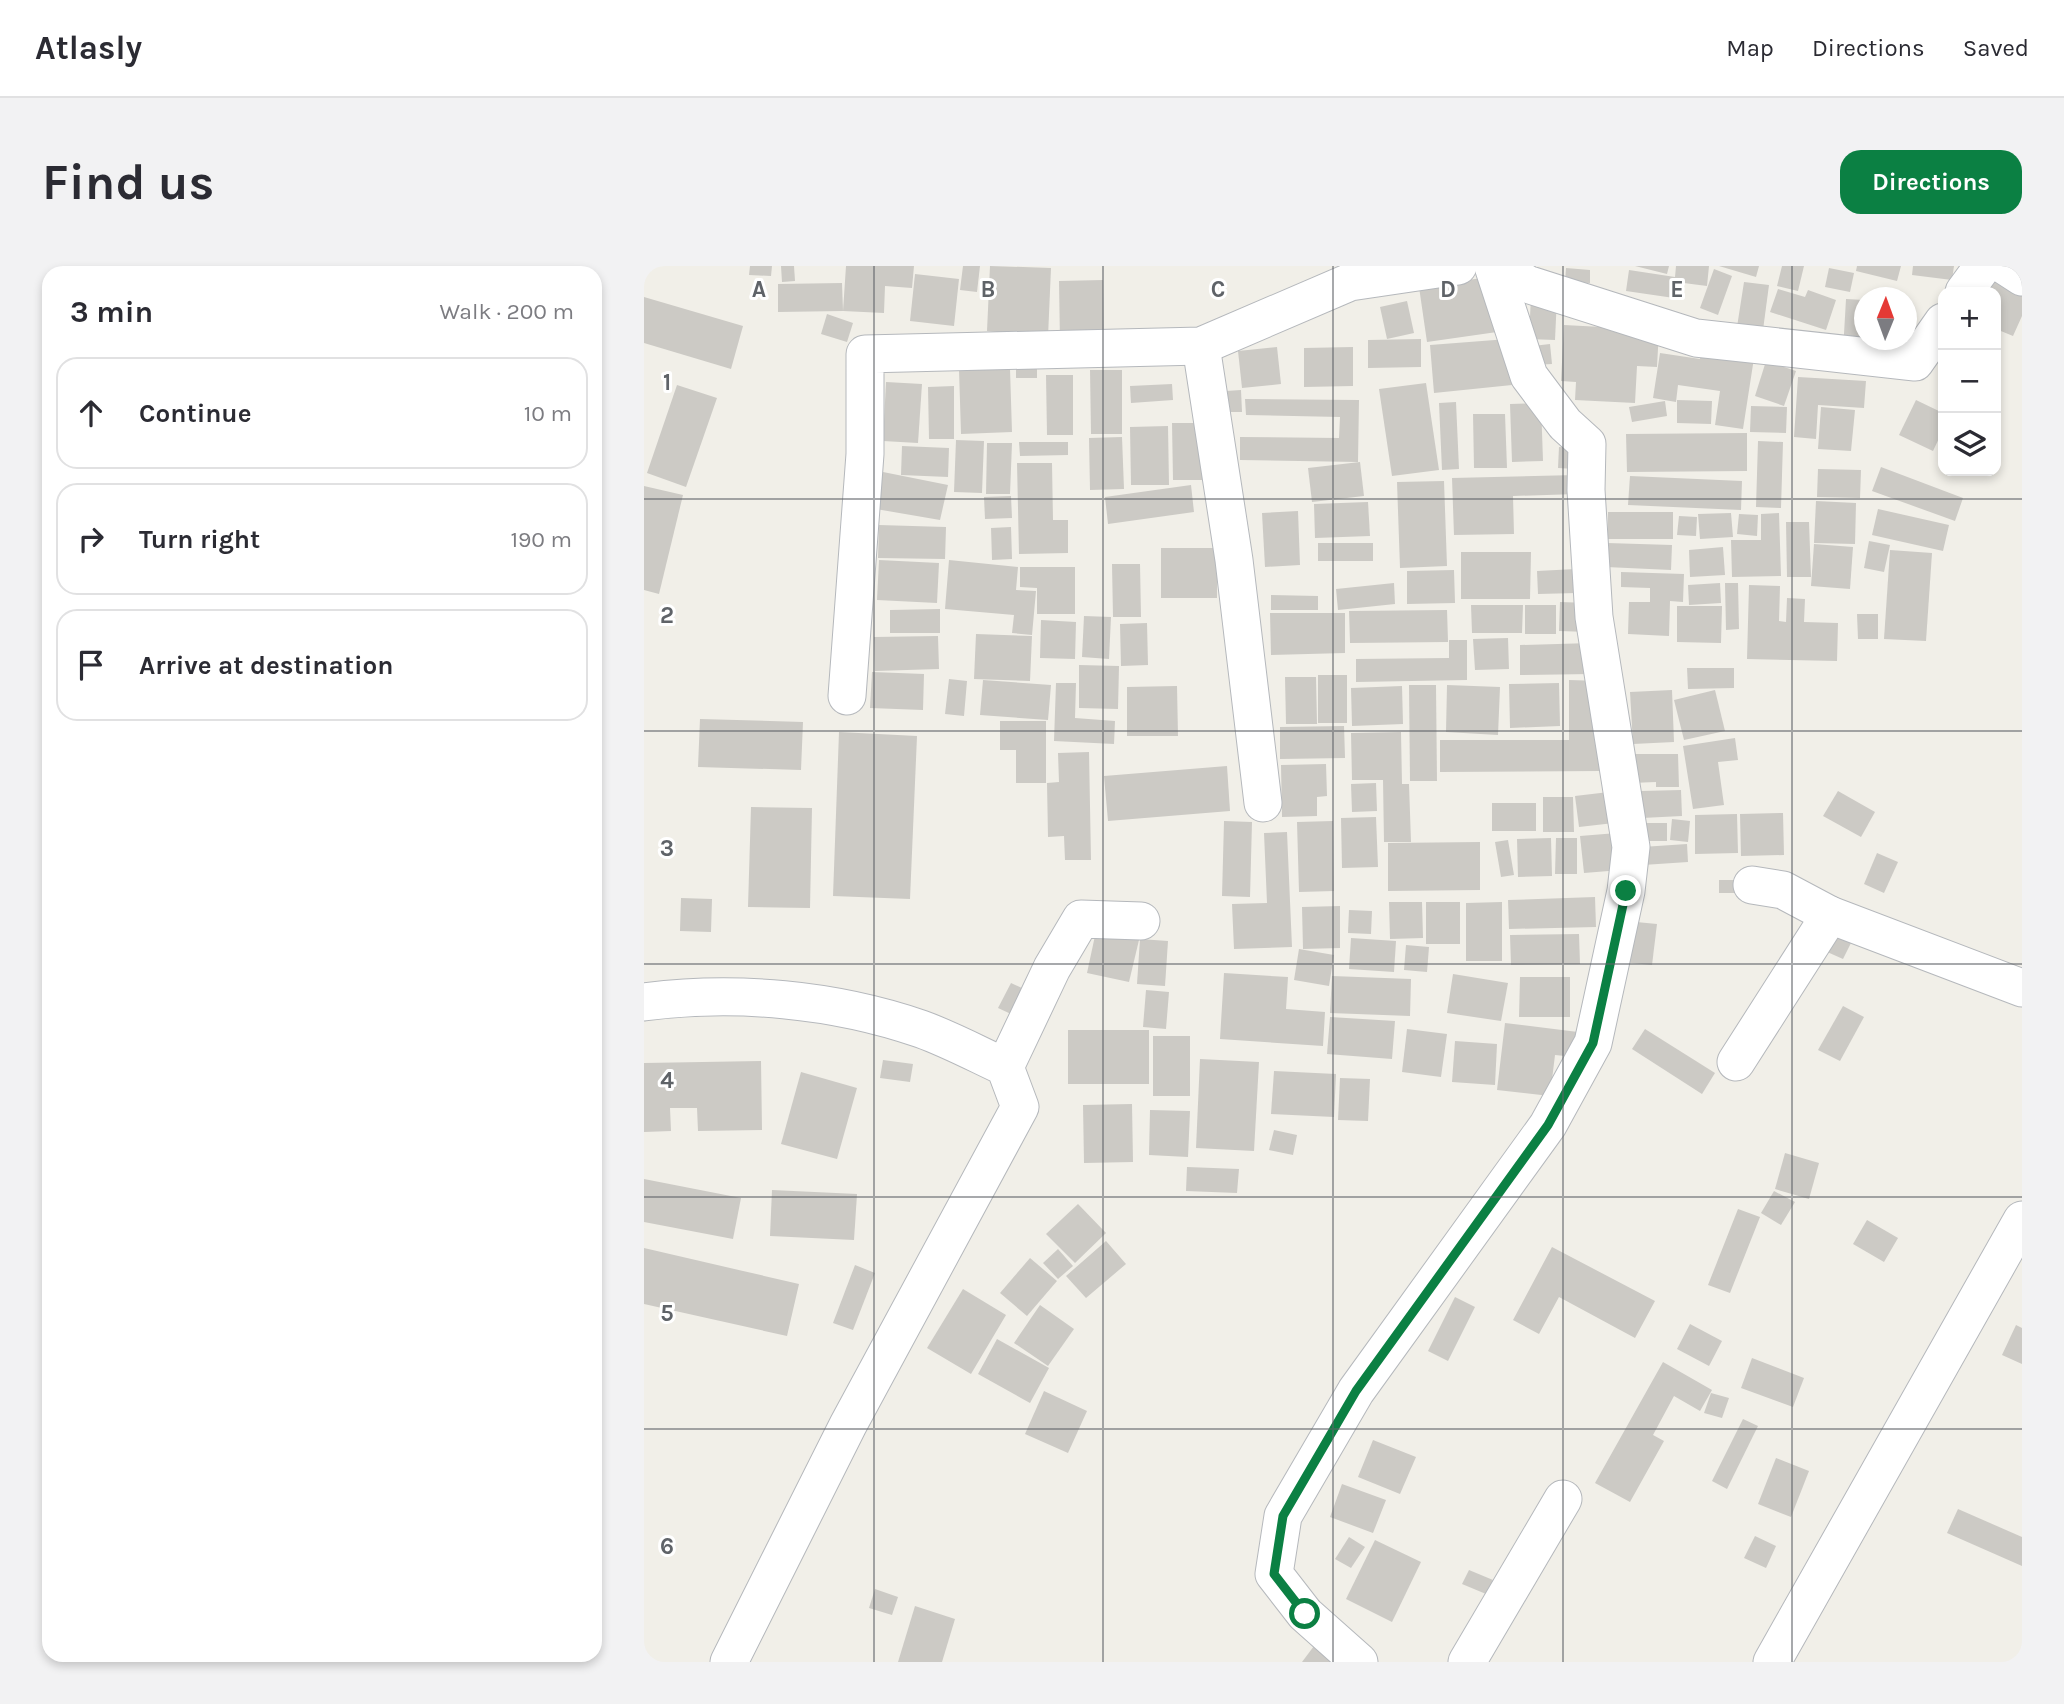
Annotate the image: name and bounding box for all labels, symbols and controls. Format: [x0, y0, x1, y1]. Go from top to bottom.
text: Atlasly [35, 29, 142, 67]
text: Map [1726, 34, 1774, 62]
text: Directions [1812, 34, 1925, 62]
text: Saved [1963, 34, 2029, 62]
button: Directions [1840, 150, 2022, 214]
text: Find us [42, 154, 214, 211]
text: A [752, 276, 766, 303]
text: B [981, 276, 995, 303]
text: C [1211, 276, 1225, 303]
text: D [1440, 276, 1456, 303]
text: E [1670, 276, 1684, 303]
north arrow [1854, 287, 1917, 350]
map controls [1938, 287, 2001, 476]
button: + [1938, 287, 2001, 350]
text: 3 min [70, 294, 153, 330]
text: Walk · 200 m [439, 298, 574, 325]
button: − [1938, 350, 2001, 413]
text: 1 [663, 369, 671, 396]
icon: ahead [72, 394, 110, 432]
text: Continue [139, 398, 251, 429]
text: 10 m [524, 400, 572, 427]
button: layers [1938, 413, 2001, 476]
icon: right [72, 520, 110, 558]
text: Turn right [139, 524, 260, 555]
text: 190 m [510, 526, 572, 553]
text: 2 [660, 602, 674, 629]
icon: arrive [72, 646, 110, 684]
text: Arrive at destination [139, 650, 393, 681]
text: 3 [660, 835, 674, 862]
route end [1610, 875, 1641, 906]
text: 4 [660, 1067, 674, 1094]
text: 5 [660, 1300, 674, 1327]
text: 6 [660, 1533, 674, 1560]
route start [1289, 1598, 1320, 1629]

